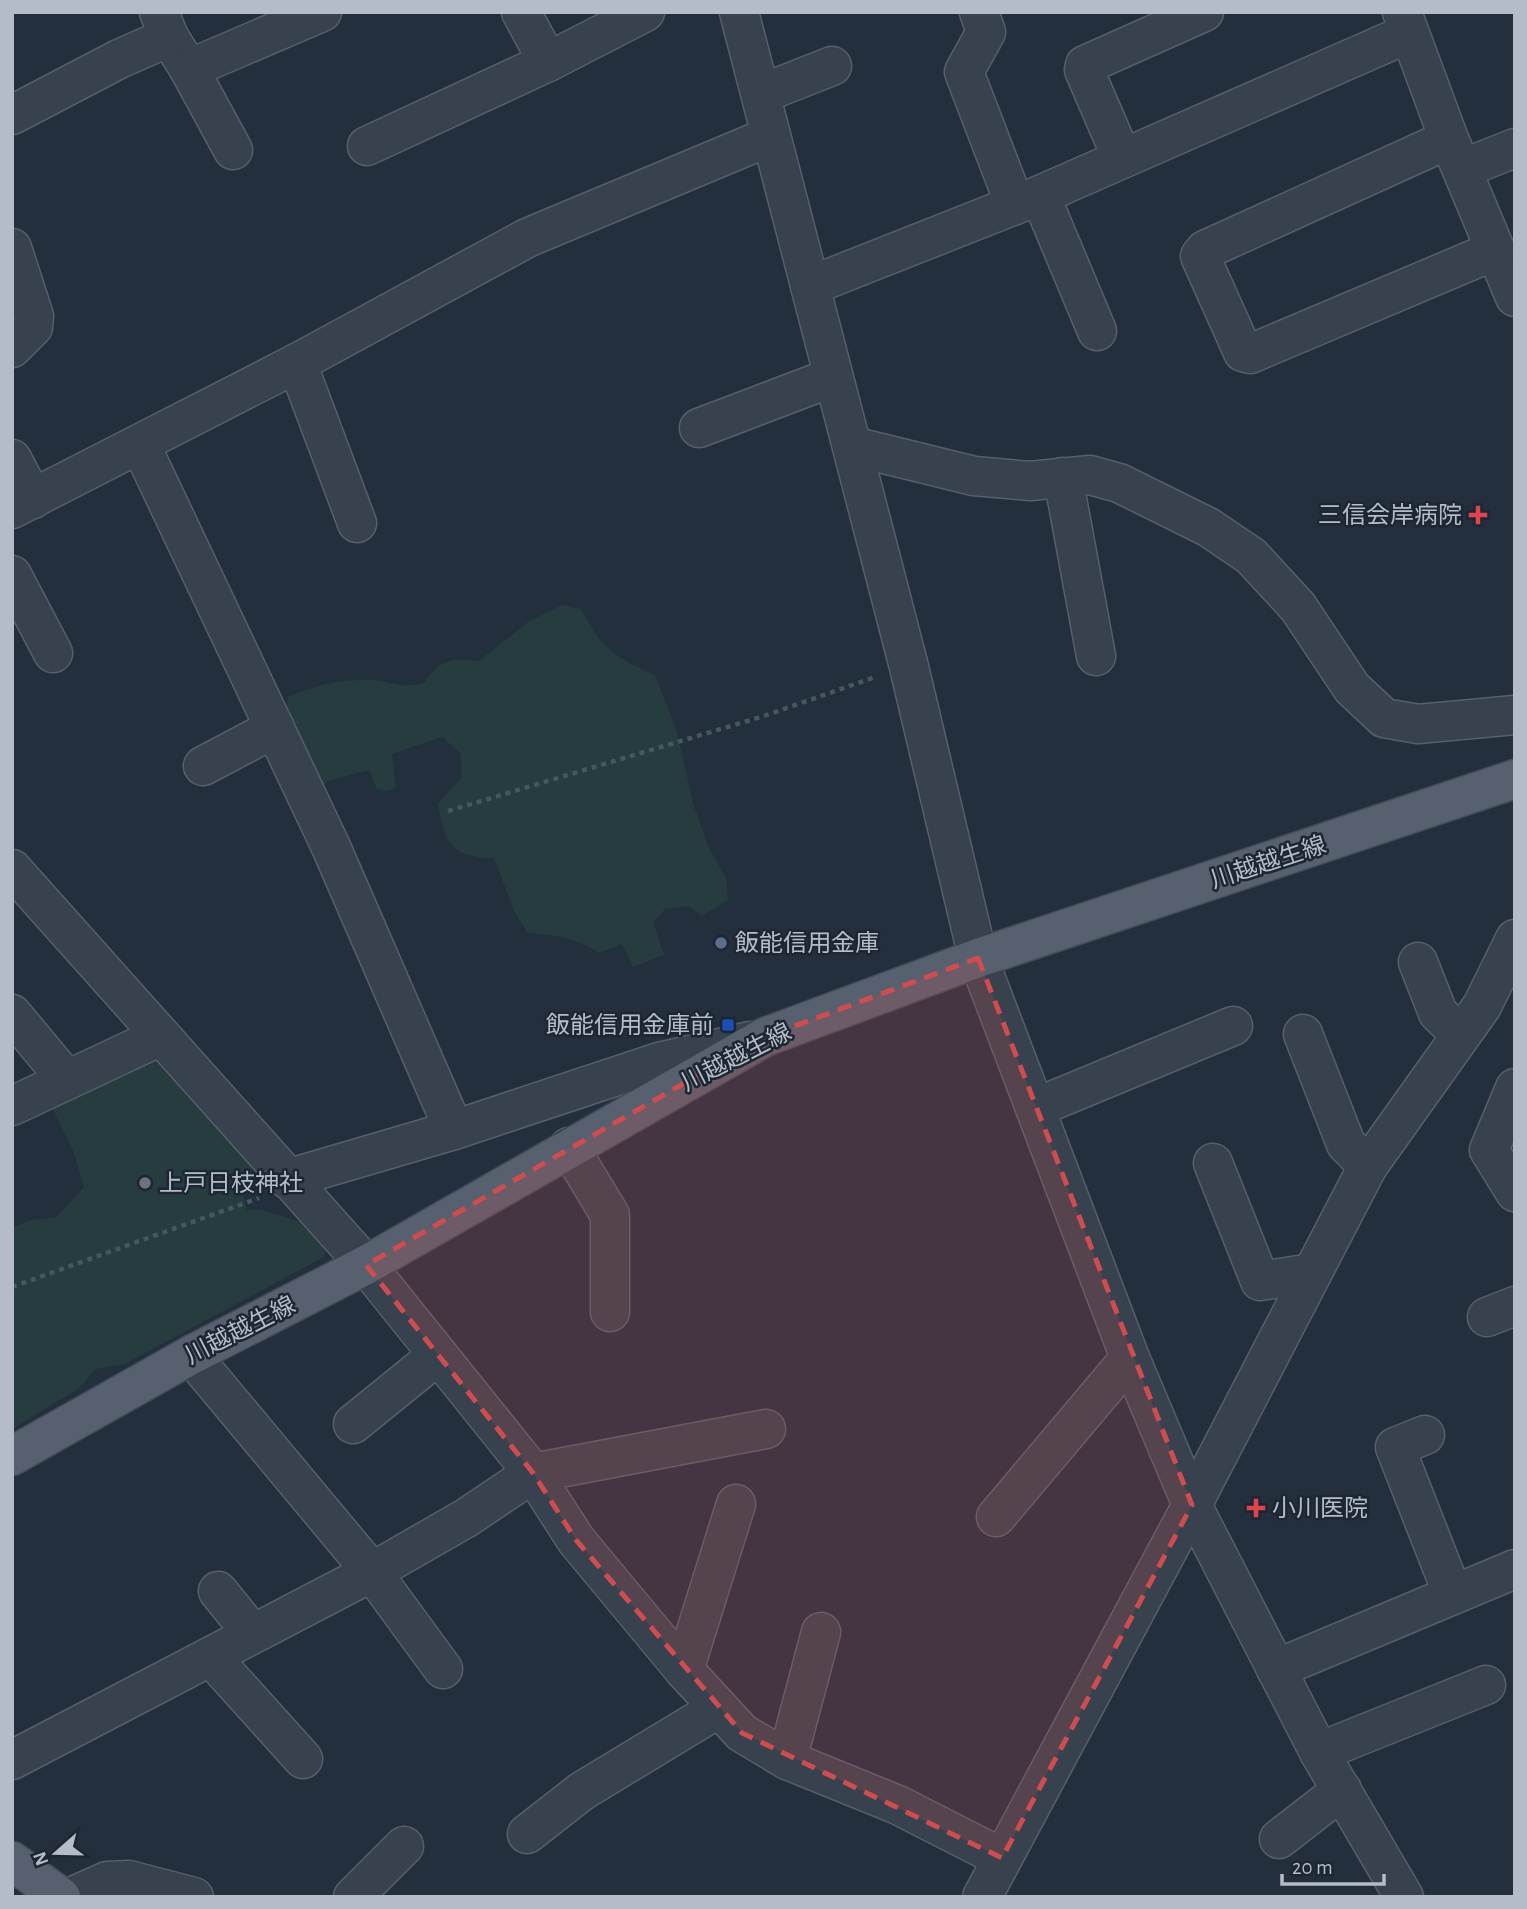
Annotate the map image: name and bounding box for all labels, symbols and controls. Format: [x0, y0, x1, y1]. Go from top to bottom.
place label: 三信会岸病院 [1318, 502, 1462, 528]
marker: 三信会岸病院 [1468, 505, 1488, 525]
street label: 川越越生線 [1207, 831, 1329, 893]
place label: 飯能信用金庫 [735, 930, 879, 956]
marker: 飯能信用金庫 [713, 935, 729, 951]
place label: 飯能信用金庫前 [546, 1012, 714, 1038]
marker: 飯能信用金庫前 [720, 1017, 736, 1033]
street label: 川越越生線 [677, 1018, 795, 1096]
place label: 上戸日枝神社 [159, 1170, 303, 1196]
marker: 上戸日枝神社 [137, 1175, 153, 1191]
street label: 川越越生線 [181, 1291, 299, 1369]
place label: 小川医院 [1272, 1496, 1368, 1521]
marker: 小川医院 [1246, 1498, 1266, 1518]
north arrow [21, 1818, 91, 1888]
scale bar [1282, 1842, 1384, 1886]
text: N [30, 1849, 53, 1868]
text: 20 m [1292, 1857, 1333, 1878]

